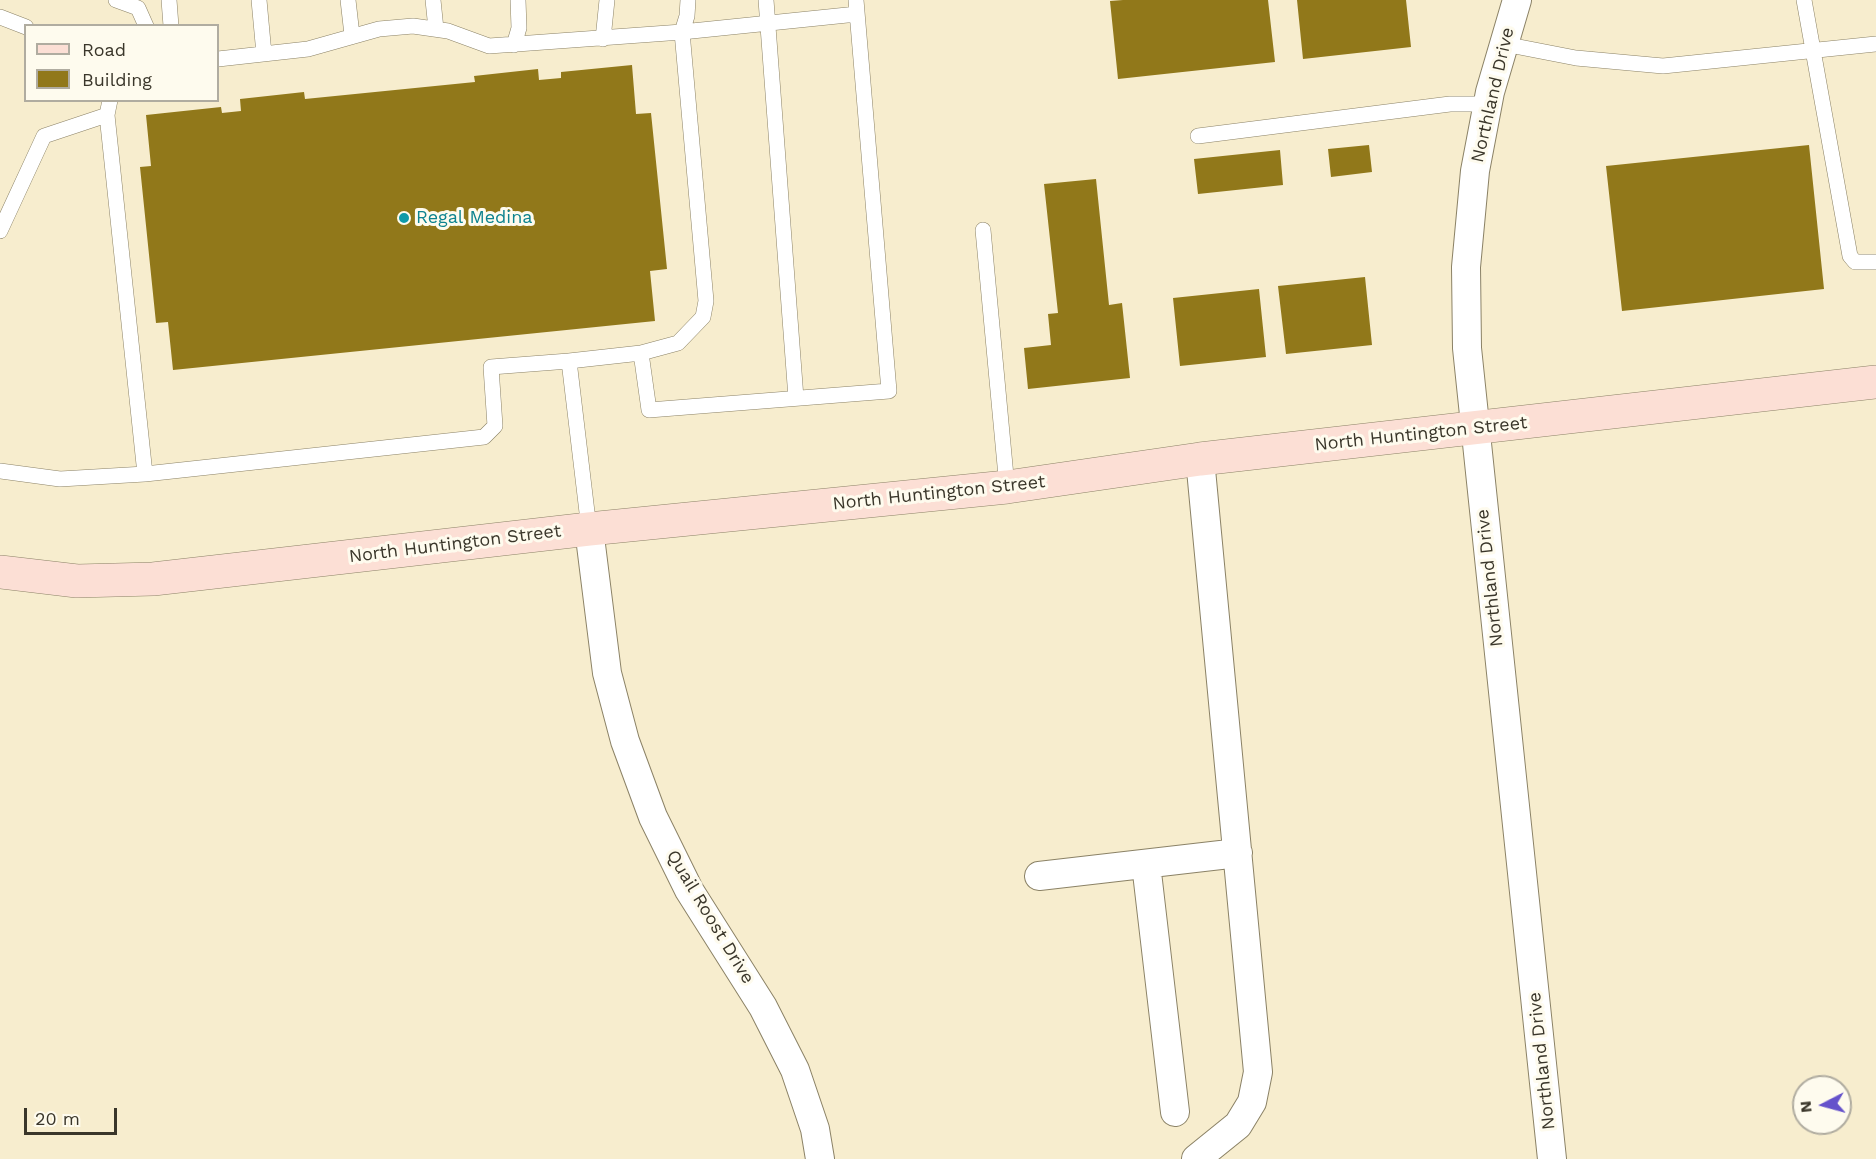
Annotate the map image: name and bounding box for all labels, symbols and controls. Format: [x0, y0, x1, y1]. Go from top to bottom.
legend [24, 24, 219, 102]
street label: Northland Drive [1467, 25, 1519, 165]
text: Road [82, 39, 126, 60]
text: Building [82, 69, 152, 90]
place label: Regal Medina [416, 207, 532, 229]
marker: Regal Medina [397, 211, 411, 225]
street label: North Huntington Street [1314, 412, 1528, 456]
street label: North Huntington Street [832, 471, 1046, 515]
street label: Northland Drive [1472, 508, 1508, 648]
street label: North Huntington Street [348, 520, 562, 568]
street label: Quail Roost Drive [661, 846, 759, 988]
street label: Northland Drive [1524, 991, 1560, 1131]
north arrow [1792, 1075, 1852, 1135]
scale bar [27, 1096, 120, 1134]
text: N [1796, 1100, 1816, 1114]
text: 20 m [35, 1108, 80, 1129]

